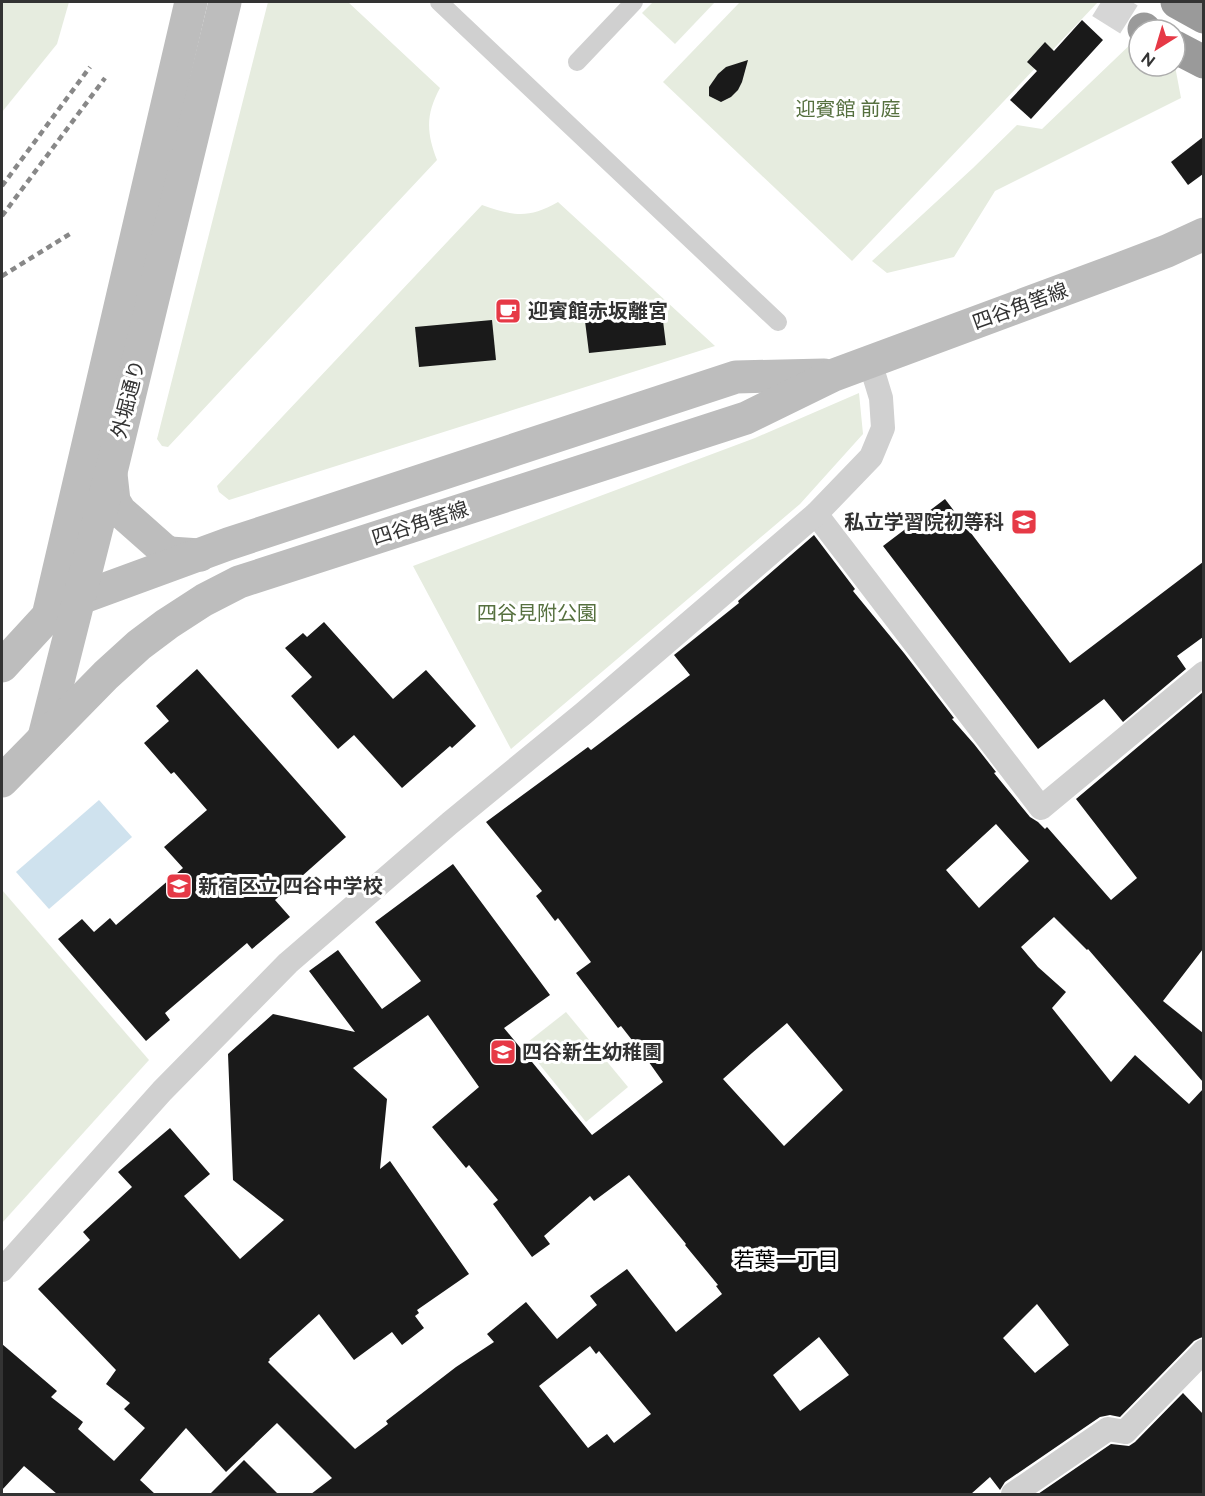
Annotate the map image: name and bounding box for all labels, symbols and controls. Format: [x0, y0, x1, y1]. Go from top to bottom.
north arrow [1127, 18, 1187, 78]
text: N [1138, 48, 1159, 71]
park label: 迎賓館 前庭 [795, 97, 901, 121]
street label: 四谷角筈線 [969, 278, 1071, 334]
cafe icon: 迎賓館赤坂離宮 [493, 296, 523, 326]
place label: 迎賓館赤坂離宮 [528, 299, 668, 323]
street label: 外堀通り [107, 357, 149, 441]
street label: 四谷角筈線 [369, 496, 471, 550]
school or university icon: 私立学習院初等科 [1009, 507, 1039, 537]
place label: 私立学習院初等科 [844, 510, 1004, 534]
park label: 四谷見附公園 [477, 601, 597, 625]
school or university icon: 新宿区立 四谷中学校 [164, 871, 194, 901]
place label: 新宿区立 四谷中学校 [198, 874, 383, 898]
school or university icon: 四谷新生幼稚園 [488, 1037, 518, 1067]
place label: 四谷新生幼稚園 [522, 1040, 662, 1064]
district label: 若葉一丁目 [734, 1247, 839, 1272]

